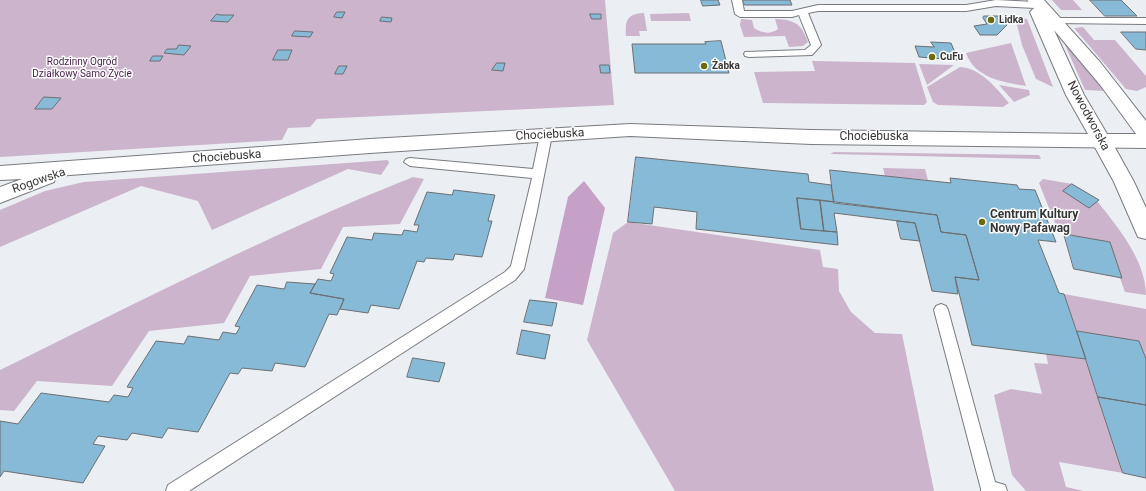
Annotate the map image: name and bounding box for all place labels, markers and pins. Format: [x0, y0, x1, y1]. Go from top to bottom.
place label: Lidka [999, 14, 1023, 26]
marker: Lidka [986, 15, 996, 25]
place label: CuFu [940, 51, 963, 63]
marker: CuFu [927, 52, 937, 62]
place label: Żabka [712, 60, 740, 72]
marker: Żabka [699, 61, 709, 71]
place label: Centrum Kultury Nowy Pafawag [990, 208, 1078, 236]
marker: Centrum Kultury Nowy Pafawag [977, 217, 987, 227]

